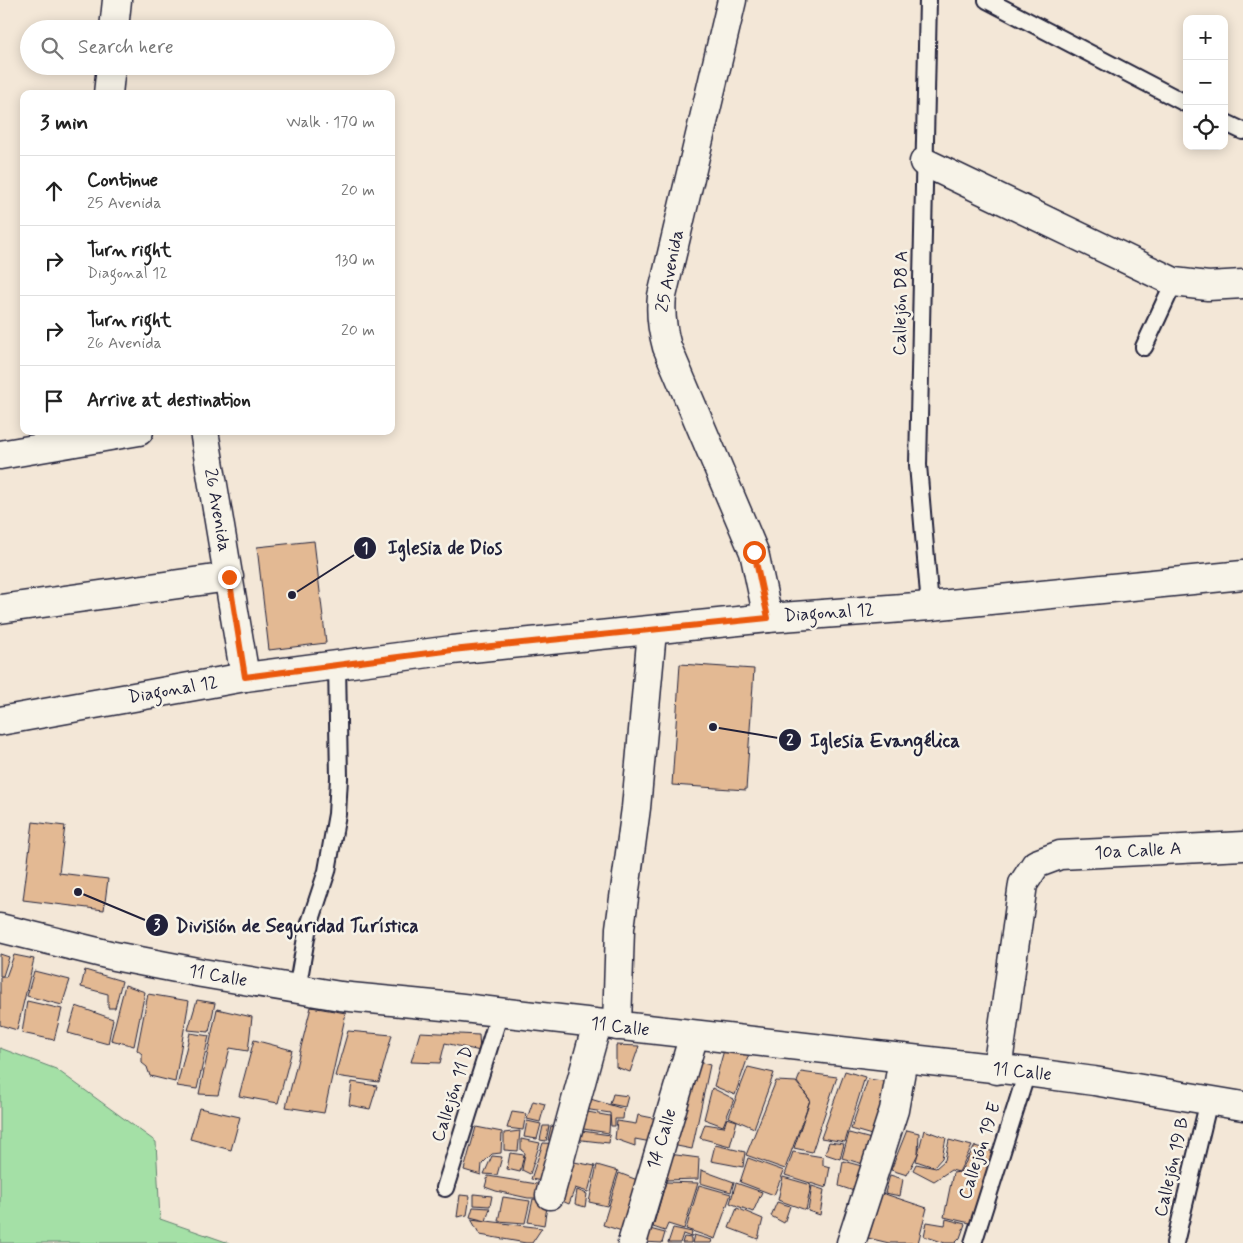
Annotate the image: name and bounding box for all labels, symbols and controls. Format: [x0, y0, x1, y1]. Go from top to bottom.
map controls [1183, 15, 1228, 150]
button: + [1183, 15, 1228, 60]
search box [20, 20, 395, 75]
icon: search [38, 34, 66, 62]
text: Search here [78, 35, 174, 60]
button: − [1183, 60, 1228, 105]
button: locate [1183, 105, 1228, 150]
text: 3 min [40, 109, 88, 137]
text: Walk · 170 m [286, 112, 375, 133]
text: Continue [87, 168, 158, 193]
icon: ahead [40, 177, 68, 205]
text: 20 m [341, 180, 375, 201]
text: 25 Avenida [87, 193, 161, 214]
street label: 25 Avenida [650, 228, 690, 314]
text: Turn right [87, 238, 171, 263]
icon: right [40, 247, 68, 275]
text: 130 m [334, 250, 375, 271]
street label: Callejón D8 A [888, 250, 914, 356]
text: Diagonal 12 [87, 263, 168, 284]
text: Turn right [87, 308, 171, 333]
icon: right [40, 317, 68, 345]
text: 20 m [341, 320, 375, 341]
text: 26 Avenida [87, 333, 162, 354]
icon: arrive [40, 387, 68, 415]
text: Arrive at destination [87, 388, 251, 413]
street label: 26 Avenida [198, 467, 236, 553]
callout: Iglesia de Dios [352, 531, 514, 565]
text: Iglesia de Dios [388, 536, 503, 562]
text: 1 [362, 539, 368, 559]
route start [743, 541, 766, 564]
route end [218, 566, 241, 589]
street label: Diagonal 12 [783, 598, 875, 630]
street label: Diagonal 12 [126, 670, 220, 712]
callout: Iglesia Evangélica [777, 723, 968, 757]
text: Iglesia Evangélica [810, 729, 960, 757]
text: 2 [786, 731, 794, 751]
street label: 10a Calle A [1094, 837, 1182, 865]
callout: División de Seguridad Turística [144, 908, 425, 942]
text: División de Seguridad Turística [176, 914, 418, 940]
text: 3 [154, 916, 161, 936]
street label: 11 Calle [187, 959, 249, 993]
street label: 11 Calle [589, 1011, 651, 1043]
street label: Callejón 11 D [426, 1043, 480, 1145]
street label: 11 Calle [991, 1057, 1053, 1087]
street label: Callejón 19 E [953, 1099, 1007, 1203]
street label: 14 Calle [641, 1106, 683, 1172]
street label: Callejón 19 B [1149, 1115, 1195, 1219]

